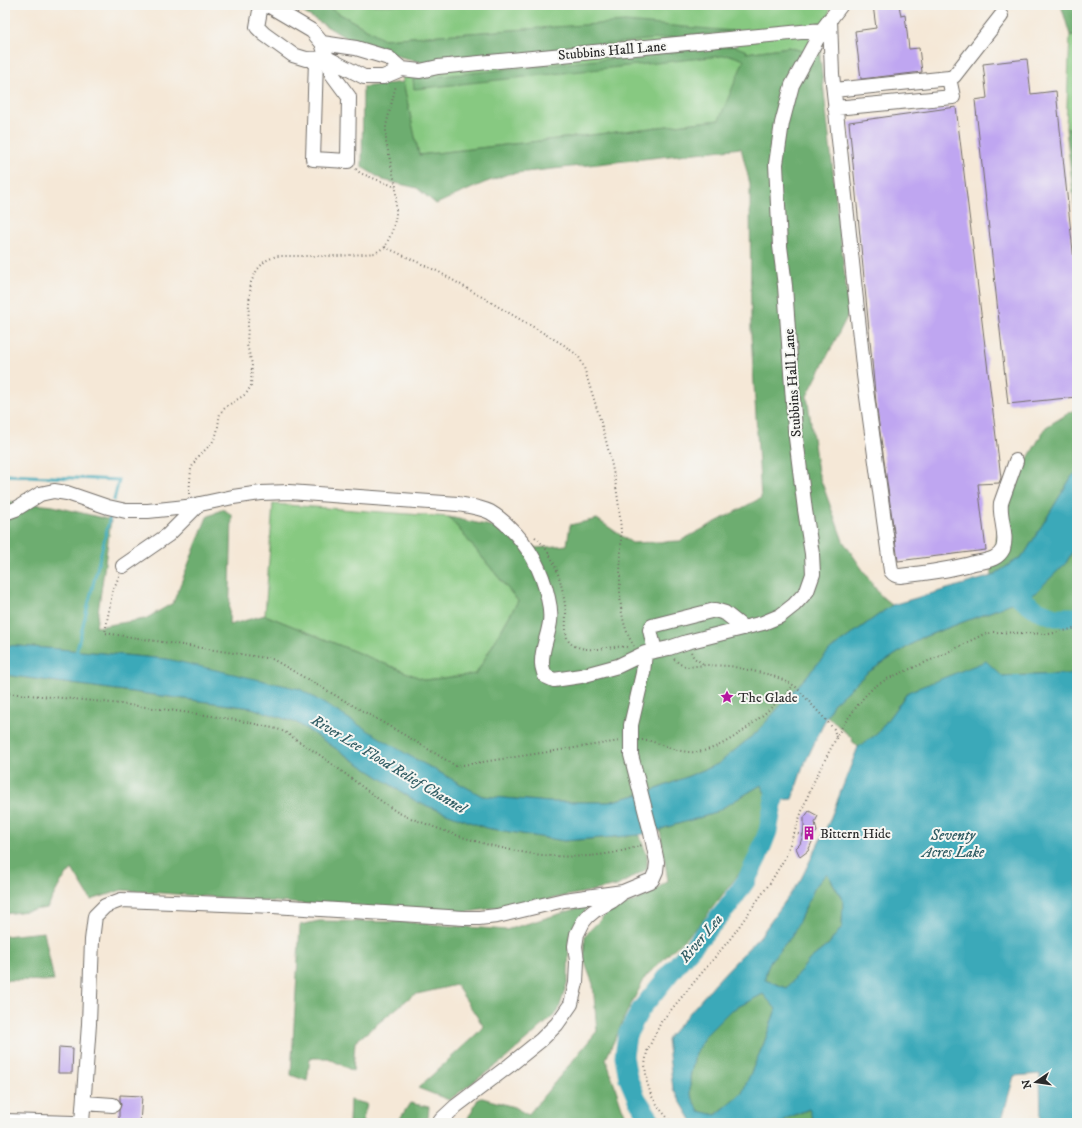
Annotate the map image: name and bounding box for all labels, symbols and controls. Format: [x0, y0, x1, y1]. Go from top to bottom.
street label: Stubbins Hall Lane [557, 37, 667, 65]
street label: Stubbins Hall Lane [780, 328, 806, 438]
place icon: The Glade [719, 689, 735, 705]
place label: The Glade [738, 689, 798, 707]
water label: River Lee Flood Relief Channel [307, 710, 471, 819]
building icon: Bittern Hide [801, 825, 817, 841]
place label: Bittern Hide [820, 825, 891, 843]
water label: Seventy Acres Lake [920, 826, 985, 862]
water label: River Lea [675, 910, 727, 967]
north arrow [1016, 1062, 1056, 1102]
text: N [1019, 1078, 1035, 1090]

